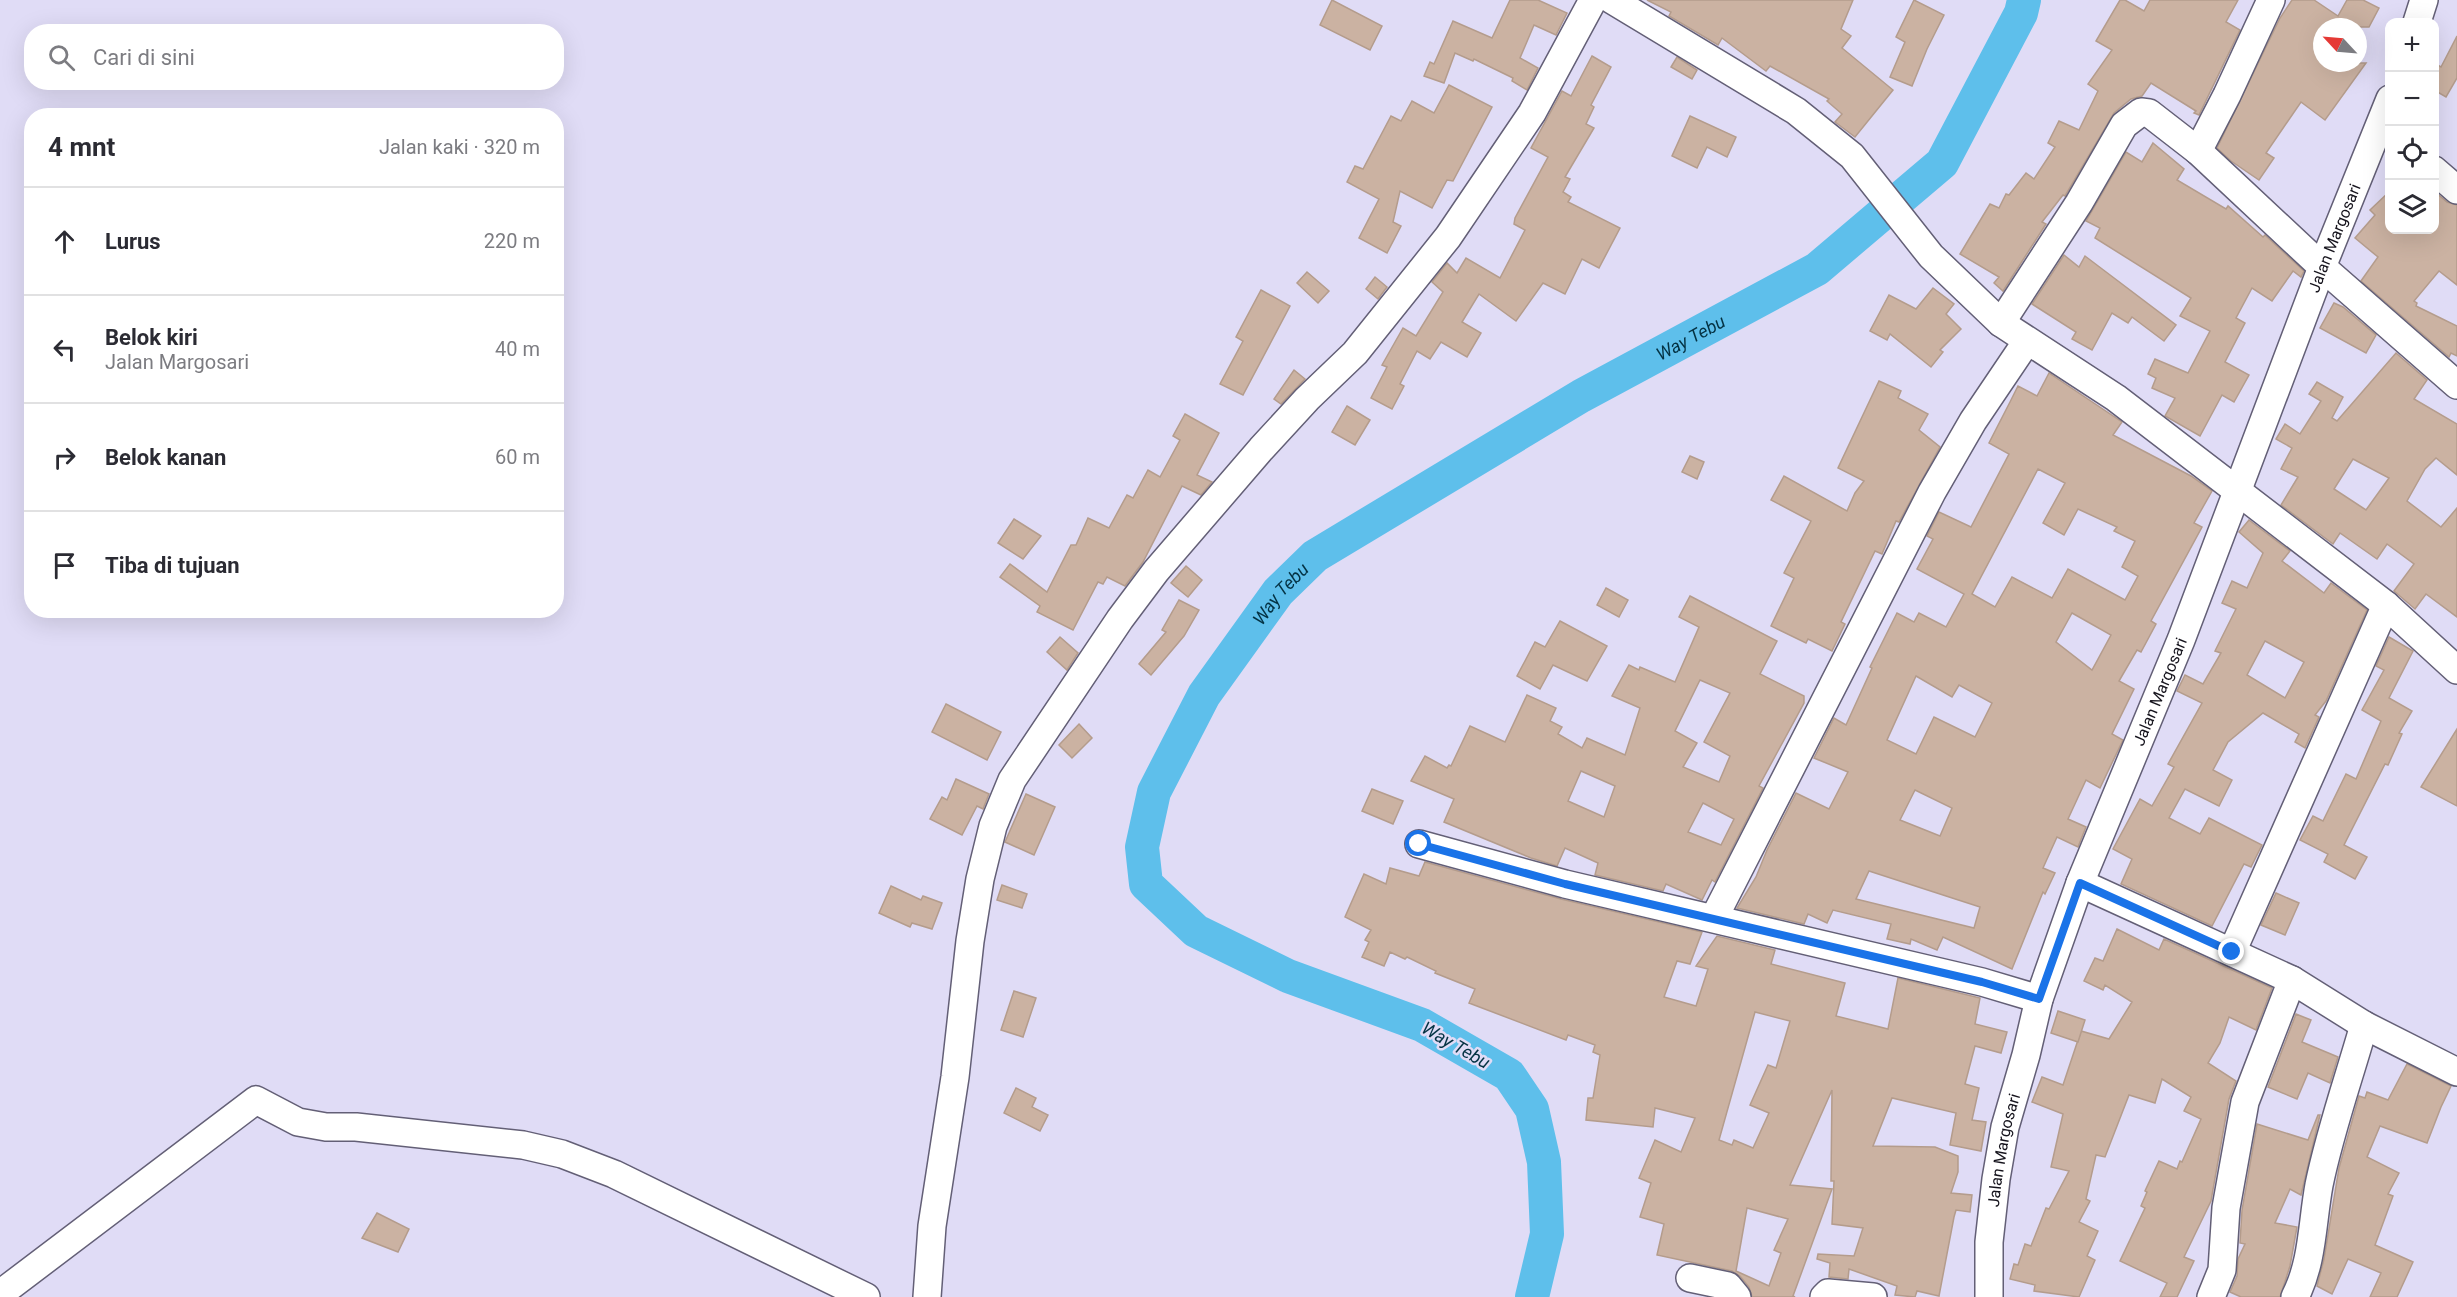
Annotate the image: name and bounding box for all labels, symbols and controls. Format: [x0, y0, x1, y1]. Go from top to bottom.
north arrow [2313, 18, 2367, 72]
map controls [2385, 18, 2439, 234]
button: + [2385, 18, 2439, 72]
search box [24, 24, 564, 90]
icon: search [45, 41, 78, 74]
text: Cari di sini [93, 45, 195, 70]
button: − [2385, 72, 2439, 126]
button: locate [2385, 126, 2439, 180]
text: 4 mnt [48, 132, 115, 162]
text: Jalan kaki · 320 m [379, 135, 540, 159]
button: layers [2385, 180, 2439, 234]
street label: Jalan Margosari [2304, 181, 2364, 295]
icon: ahead [48, 225, 81, 258]
text: Lurus [105, 229, 161, 254]
text: 220 m [484, 229, 540, 253]
water label: Way Tebu [1652, 310, 1729, 364]
text: Belok kiri [105, 325, 198, 350]
icon: left [48, 333, 81, 366]
text: 40 m [495, 337, 540, 361]
text: Jalan Margosari [105, 350, 249, 374]
icon: right [48, 441, 81, 474]
text: Belok kanan [105, 445, 226, 470]
text: 60 m [495, 445, 540, 469]
icon: arrive [48, 549, 81, 582]
text: Tiba di tujuan [105, 553, 240, 578]
water label: Way Tebu [1248, 558, 1313, 628]
street label: Jalan Margosari [2129, 635, 2190, 748]
route start [1405, 830, 1431, 856]
route end [2218, 938, 2244, 964]
water label: Way Tebu [1418, 1017, 1494, 1073]
street label: Jalan Margosari [1983, 1091, 2024, 1208]

